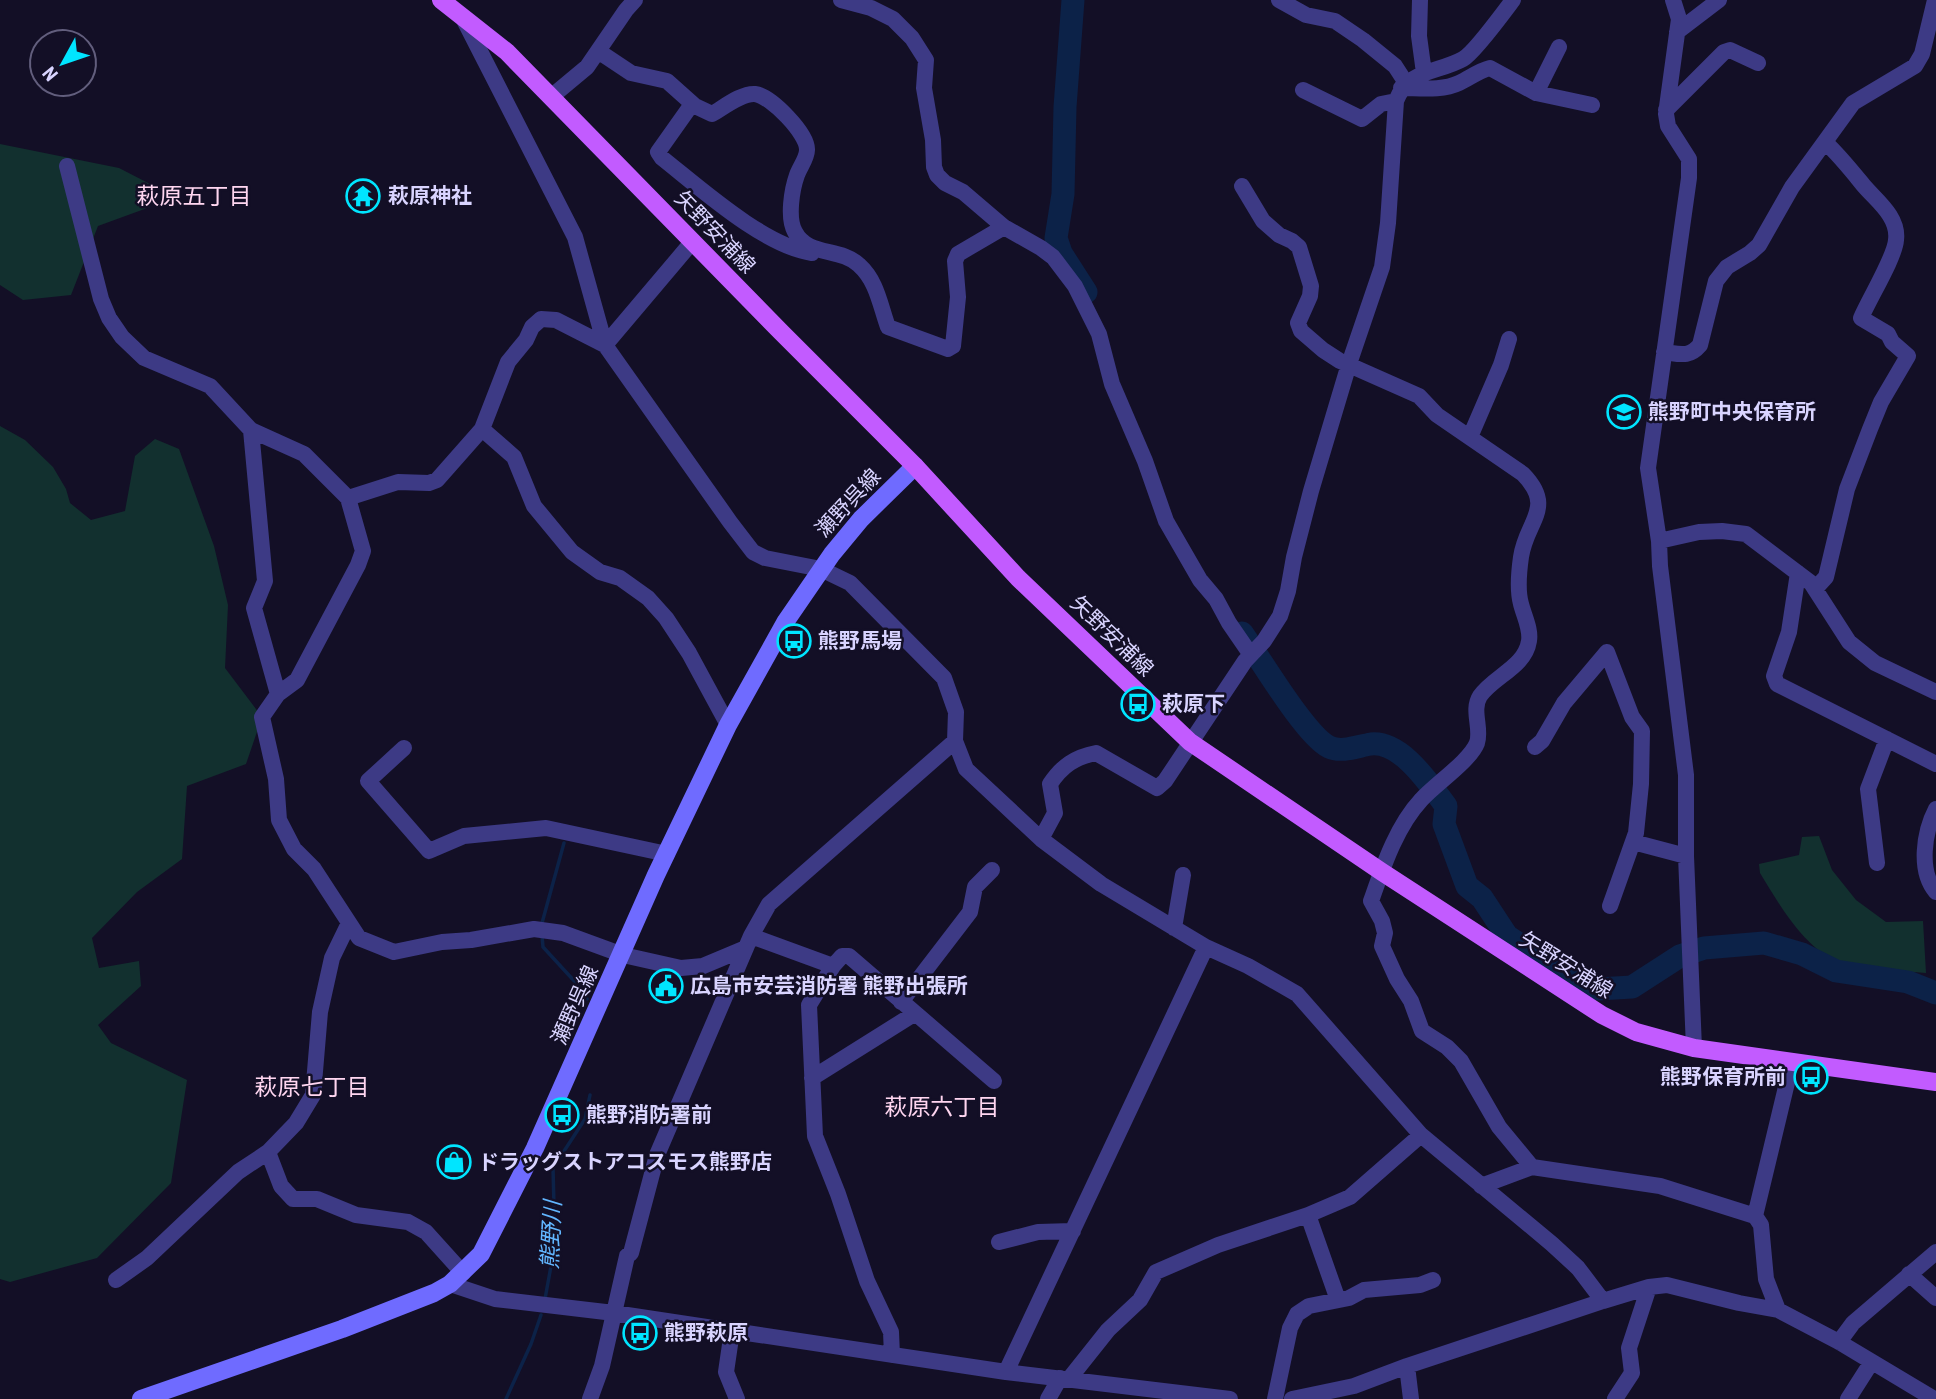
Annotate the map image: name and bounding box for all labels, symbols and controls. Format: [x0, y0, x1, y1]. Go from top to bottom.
north arrow [28, 28, 98, 98]
text: N [38, 62, 63, 85]
temple icon: 萩原神社 [344, 177, 382, 215]
district label: 萩原五丁目 [137, 183, 252, 210]
place label: 萩原神社 [388, 184, 472, 208]
street label: 矢野安浦線 [670, 186, 760, 278]
school or university icon: 熊野町中央保育所 [1605, 393, 1643, 431]
place label: 熊野町中央保育所 [1648, 400, 1816, 424]
street label: 瀬野呉線 [811, 464, 885, 542]
street label: 矢野安浦線 [1066, 591, 1158, 681]
bus stop icon: 熊野馬場 [775, 622, 813, 660]
place label: 熊野馬場 [818, 629, 902, 653]
bus stop icon: 萩原下 [1119, 685, 1157, 723]
place label: 萩原下 [1162, 692, 1225, 716]
street label: 矢野安浦線 [1515, 927, 1617, 1003]
street label: 瀬野呉線 [547, 962, 603, 1048]
public building icon: 広島市安芸消防署 熊野出張所 [647, 967, 685, 1005]
place label: 広島市安芸消防署 熊野出張所 [690, 974, 968, 998]
bus stop icon: 熊野保育所前 [1792, 1058, 1830, 1096]
place label: 熊野保育所前 [1660, 1065, 1786, 1089]
district label: 萩原七丁目 [255, 1074, 370, 1101]
district label: 萩原六丁目 [885, 1094, 1000, 1121]
bus stop icon: 熊野消防署前 [543, 1096, 581, 1134]
place label: 熊野消防署前 [586, 1103, 712, 1127]
shop icon: ドラッグストアコスモス熊野店 [435, 1143, 473, 1181]
place label: ドラッグストアコスモス熊野店 [478, 1150, 772, 1174]
water label: 熊野川 [536, 1197, 567, 1270]
bus stop icon: 熊野萩原 [621, 1314, 659, 1352]
place label: 熊野萩原 [664, 1321, 748, 1345]

